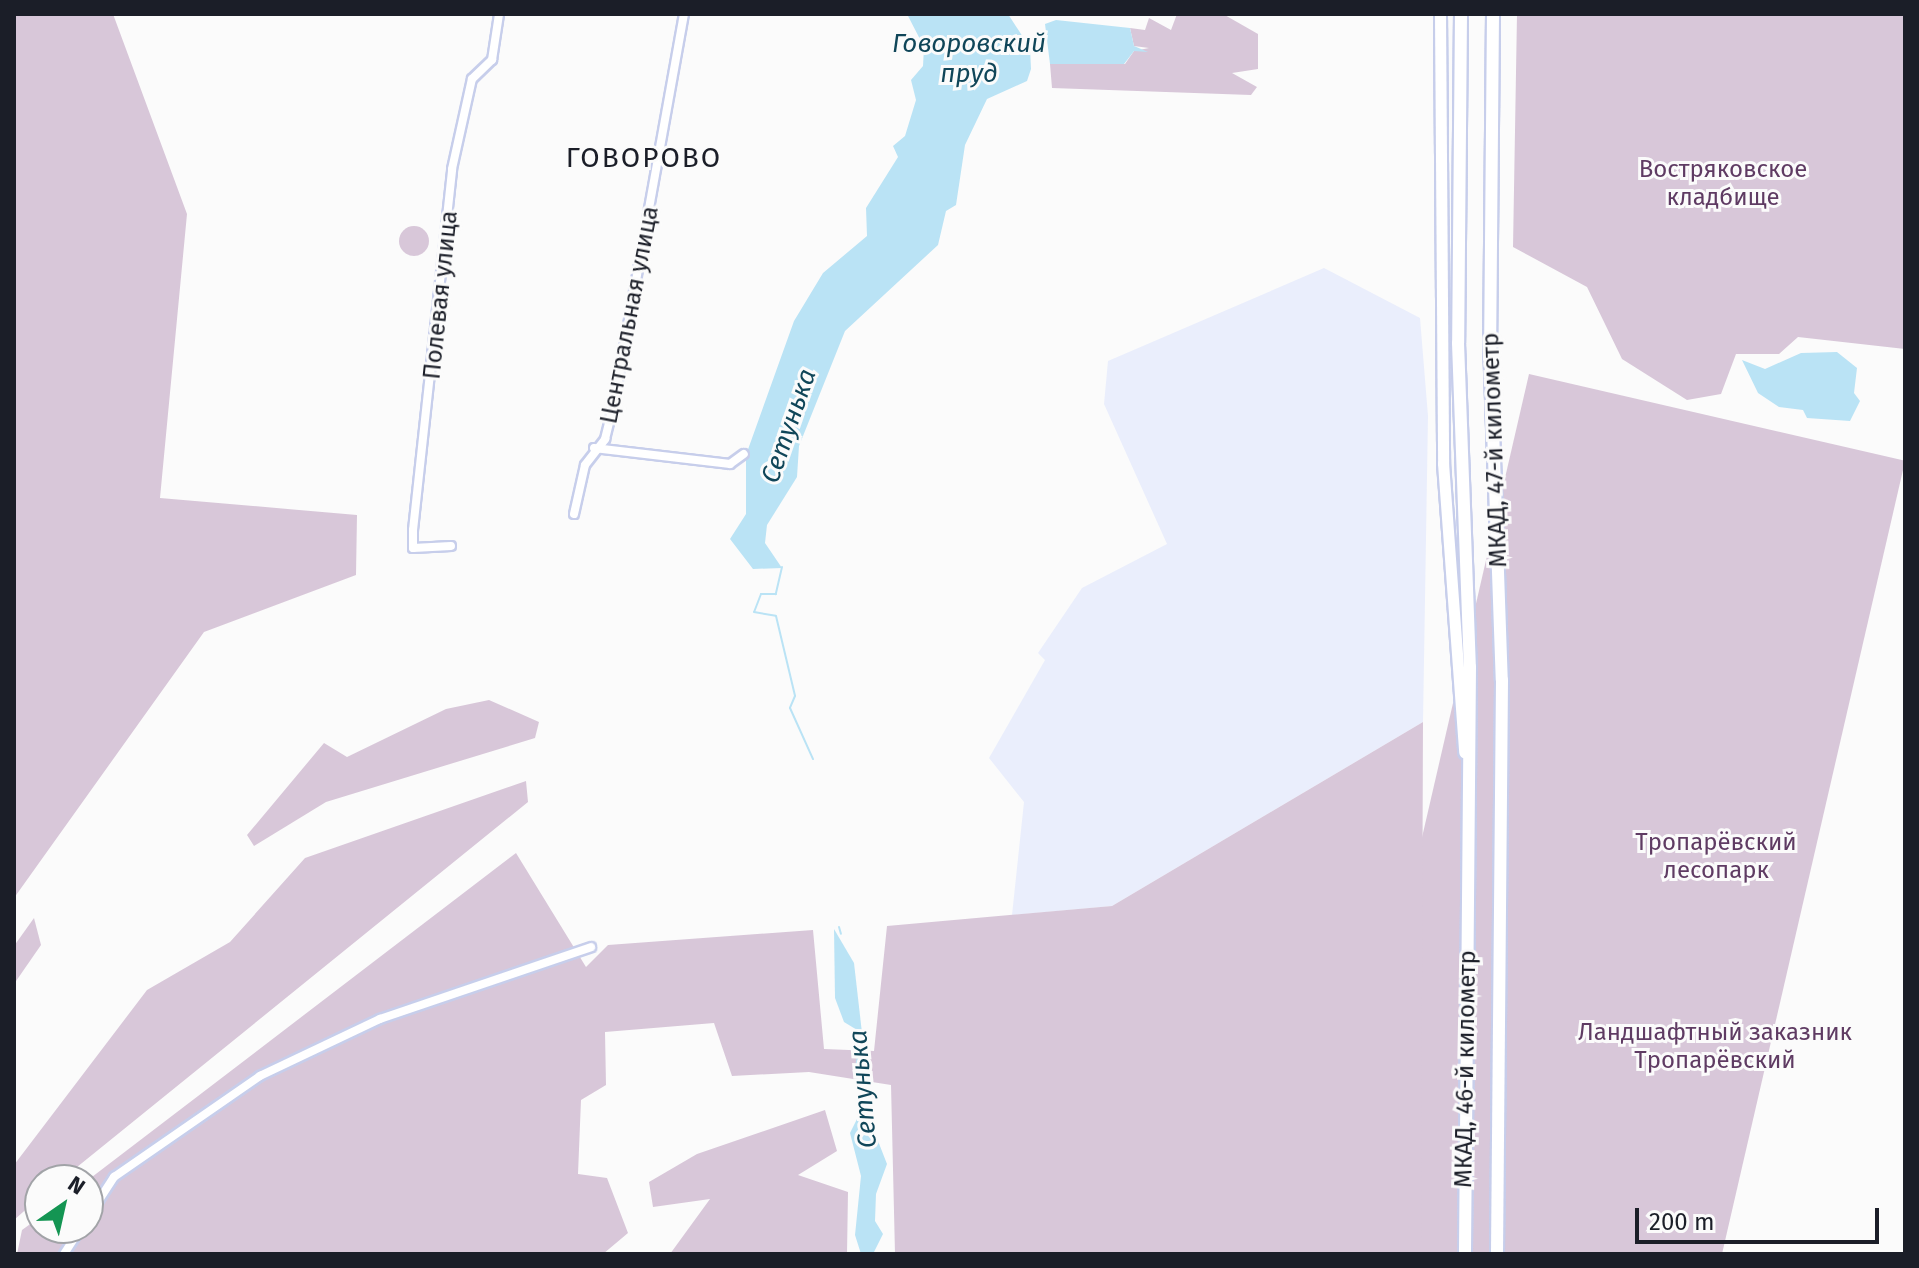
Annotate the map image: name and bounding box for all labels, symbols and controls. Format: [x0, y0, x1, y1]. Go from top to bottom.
water label: Говоровский пруд [892, 28, 1046, 90]
district label: ГОВОРОВО [566, 141, 722, 175]
park label: Востряковское кладбище [1639, 156, 1807, 212]
street label: Центральная улица [595, 204, 665, 426]
street label: Полевая улица [418, 209, 464, 381]
street label: МКАД, 47-й километр [1477, 332, 1513, 568]
water label: Сетунька [755, 365, 823, 487]
park label: Тропарёвский лесопарк [1635, 829, 1797, 885]
street label: МКАД, 46-й километр [1450, 950, 1482, 1188]
park label: Ландшафтный заказник Тропарёвский [1578, 1019, 1852, 1075]
water label: Сетунька [842, 1028, 884, 1150]
north arrow [24, 1164, 104, 1244]
text: N [63, 1170, 90, 1201]
scale bar [1639, 1192, 1883, 1242]
text: 200 m [1649, 1208, 1715, 1236]

